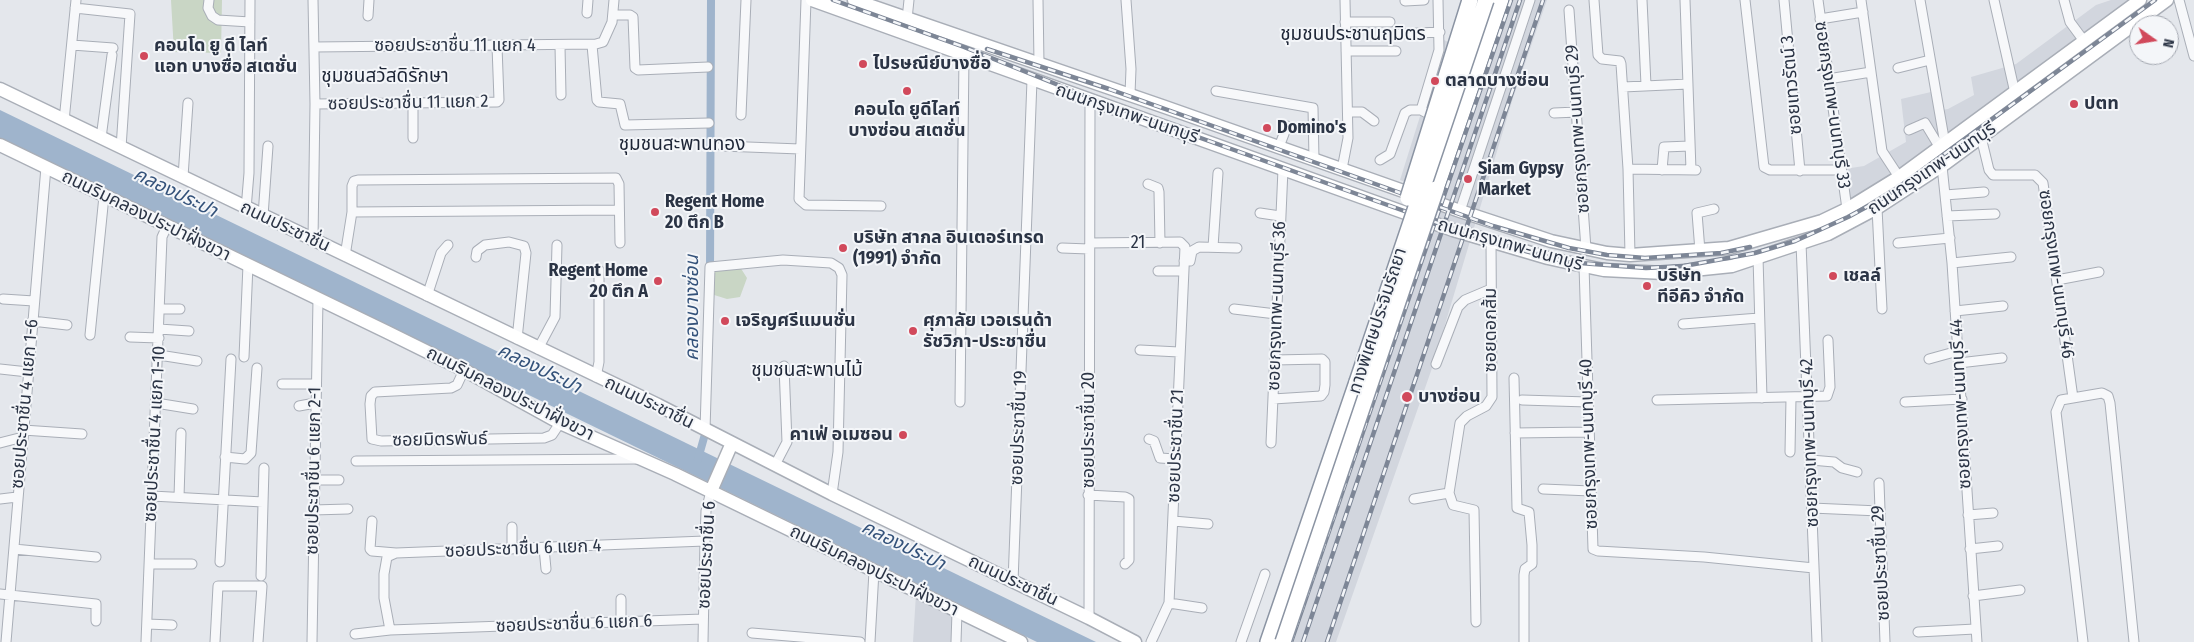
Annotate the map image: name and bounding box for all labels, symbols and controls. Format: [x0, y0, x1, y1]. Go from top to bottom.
north arrow [2129, 15, 2179, 65]
street label: ซอยกรุงเทพ-นนทบุรี 33 [1810, 20, 1854, 190]
district label: ชุมชนประชานฤมิตร [1280, 24, 1426, 46]
street label: ซอยเทวรัตน์ 3 [1777, 34, 1807, 136]
place label: คอนโด ยู ดี ไลท์ แอท บางซื่อ สเตชั่น [154, 35, 297, 78]
street label: ซอยประชาชื่น 11 แยก 4 [374, 35, 536, 57]
text: N [2159, 37, 2177, 49]
street label: ซอยกรุงเทพ-นนทบุรี 29 [1561, 44, 1595, 214]
marker: คอนโด ยู ดี ไลท์ แอท บางซื่อ สเตชั่น [138, 50, 150, 62]
place label: ไปรษณีย์บางซื่อ [873, 53, 991, 75]
marker: ไปรษณีย์บางซื่อ [857, 58, 869, 70]
district label: ชุมชนสวัสดิรักษา [321, 66, 449, 88]
place label: ตลาดบางซ่อน [1445, 70, 1549, 92]
marker: ตลาดบางซ่อน [1429, 75, 1441, 87]
street label: ถนนกรุงเทพ-นนทบุรี [1052, 79, 1202, 149]
marker: คอนโด ยูดีไลท์ บางซ่อน สเตชั่น [901, 85, 913, 97]
street label: ซอยประชาชื่น 11 แยก 2 [328, 91, 488, 115]
place label: ปตท [2084, 93, 2119, 115]
marker: ปตท [2068, 98, 2080, 110]
place label: คอนโด ยูดีไลท์ บางซ่อน สเตชั่น [848, 99, 966, 142]
place label: Domino's [1277, 117, 1346, 139]
street label: ถนนกรุงเทพ-นนทบุรี [1864, 118, 2000, 220]
marker: Domino's [1261, 122, 1273, 134]
district label: ชุมชนสะพานทอง [619, 134, 745, 156]
place label: Siam Gypsy Market [1478, 158, 1564, 200]
water label: คลองประปา [130, 163, 220, 223]
street label: ถนนริมคลองประปาฝั่งขวา [58, 166, 234, 266]
marker: Siam Gypsy Market [1462, 173, 1474, 185]
street label: ซอยกรุงเทพ-นนทบุรี 46 [2033, 188, 2079, 360]
place label: Regent Home 20 ตึก B [665, 191, 764, 233]
street label: ถนนประชาชื่น [237, 197, 333, 257]
marker: Regent Home 20 ตึก B [649, 206, 661, 218]
street label: ถนนกรุงเทพ-นนทบุรี [1435, 214, 1585, 276]
street label: ซอยกรุงเทพ-นนทบุรี 36 [1263, 221, 1291, 391]
place label: บริษัท สากล อินเตอร์เทรด (1991) จำกัด [853, 227, 1044, 270]
street label: 21 [1131, 232, 1145, 254]
marker: บริษัท สากล อินเตอร์เทรด (1991) จำกัด [837, 242, 849, 254]
street label: ทางพิเศษประจิมรัถยา [1344, 245, 1412, 397]
water label: คลองบางซ่อน [682, 255, 704, 361]
place label: Regent Home 20 ตึก A [549, 260, 648, 302]
place label: บริษัท ทีอีคิว จำกัด [1657, 265, 1744, 308]
place label: เชลล์ [1843, 265, 1881, 287]
marker: เชลล์ [1827, 270, 1839, 282]
marker: Regent Home 20 ตึก A [652, 275, 664, 287]
marker: บริษัท ทีอีคิว จำกัด [1641, 280, 1653, 292]
street label: ซอยดอกส้ม [1480, 288, 1502, 372]
place label: เจริญศรีแมนชั่น [735, 310, 856, 332]
place label: ศุภาลัย เวอเรนด้า รัชวิภา-ประชาชื่น [923, 310, 1052, 352]
marker: เจริญศรีแมนชั่น [719, 315, 731, 327]
street label: ซอยประชาชื่น 4 แยก 1-6 [7, 318, 43, 490]
street label: ซอยกรุงเทพ-นนทบุรี 44 [1946, 319, 1976, 489]
marker: ศุภาลัย เวอเรนด้า รัชวิภา-ประชาชื่น [907, 325, 919, 337]
water label: คลองประปา [494, 339, 584, 399]
street label: ถนนริมคลองประปาฝั่งขวา [422, 342, 598, 446]
street label: ซอยประชาชื่น 4 แยก 1-10 [140, 345, 170, 523]
street label: ซอยกรุงเทพ-นนทบุรี 40 [1575, 358, 1603, 530]
street label: ซอยกรุงเทพ-นนทบุรี 42 [1796, 358, 1824, 528]
district label: ชุมชนสะพานไม้ [751, 360, 863, 382]
street label: ซอยประชาชื่น 19 [1006, 370, 1032, 486]
street label: ถนนประชาชื่น [601, 372, 697, 434]
street label: ซอยประชาชื่น 20 [1078, 372, 1100, 488]
place label: บางซ่อน [1418, 386, 1481, 408]
street label: ซอยประชาชื่น 6 แยก 2-1 [302, 387, 326, 555]
street label: ซอยประชาชื่น 21 [1163, 389, 1189, 503]
marker: บางซ่อน [1400, 390, 1414, 404]
place label: คาเฟ่ อเมซอน [789, 424, 893, 446]
street label: ซอยมิตรพันธ์ [392, 428, 488, 452]
marker: คาเฟ่ อเมซอน [897, 429, 909, 441]
street label: ซอยประชาชื่น 6 [693, 500, 721, 610]
street label: ซอยประชาชื่น 29 [1867, 505, 1895, 621]
water label: คลองประปา [858, 516, 948, 576]
street label: ถนนริมคลองประปาฝั่งขวา [786, 521, 962, 621]
street label: ซอยประชาชื่น 6 แยก 4 [444, 535, 602, 563]
street label: ถนนประชาชื่น [965, 551, 1061, 611]
street label: ซอยประชาชื่น 6 แยก 6 [495, 610, 653, 638]

